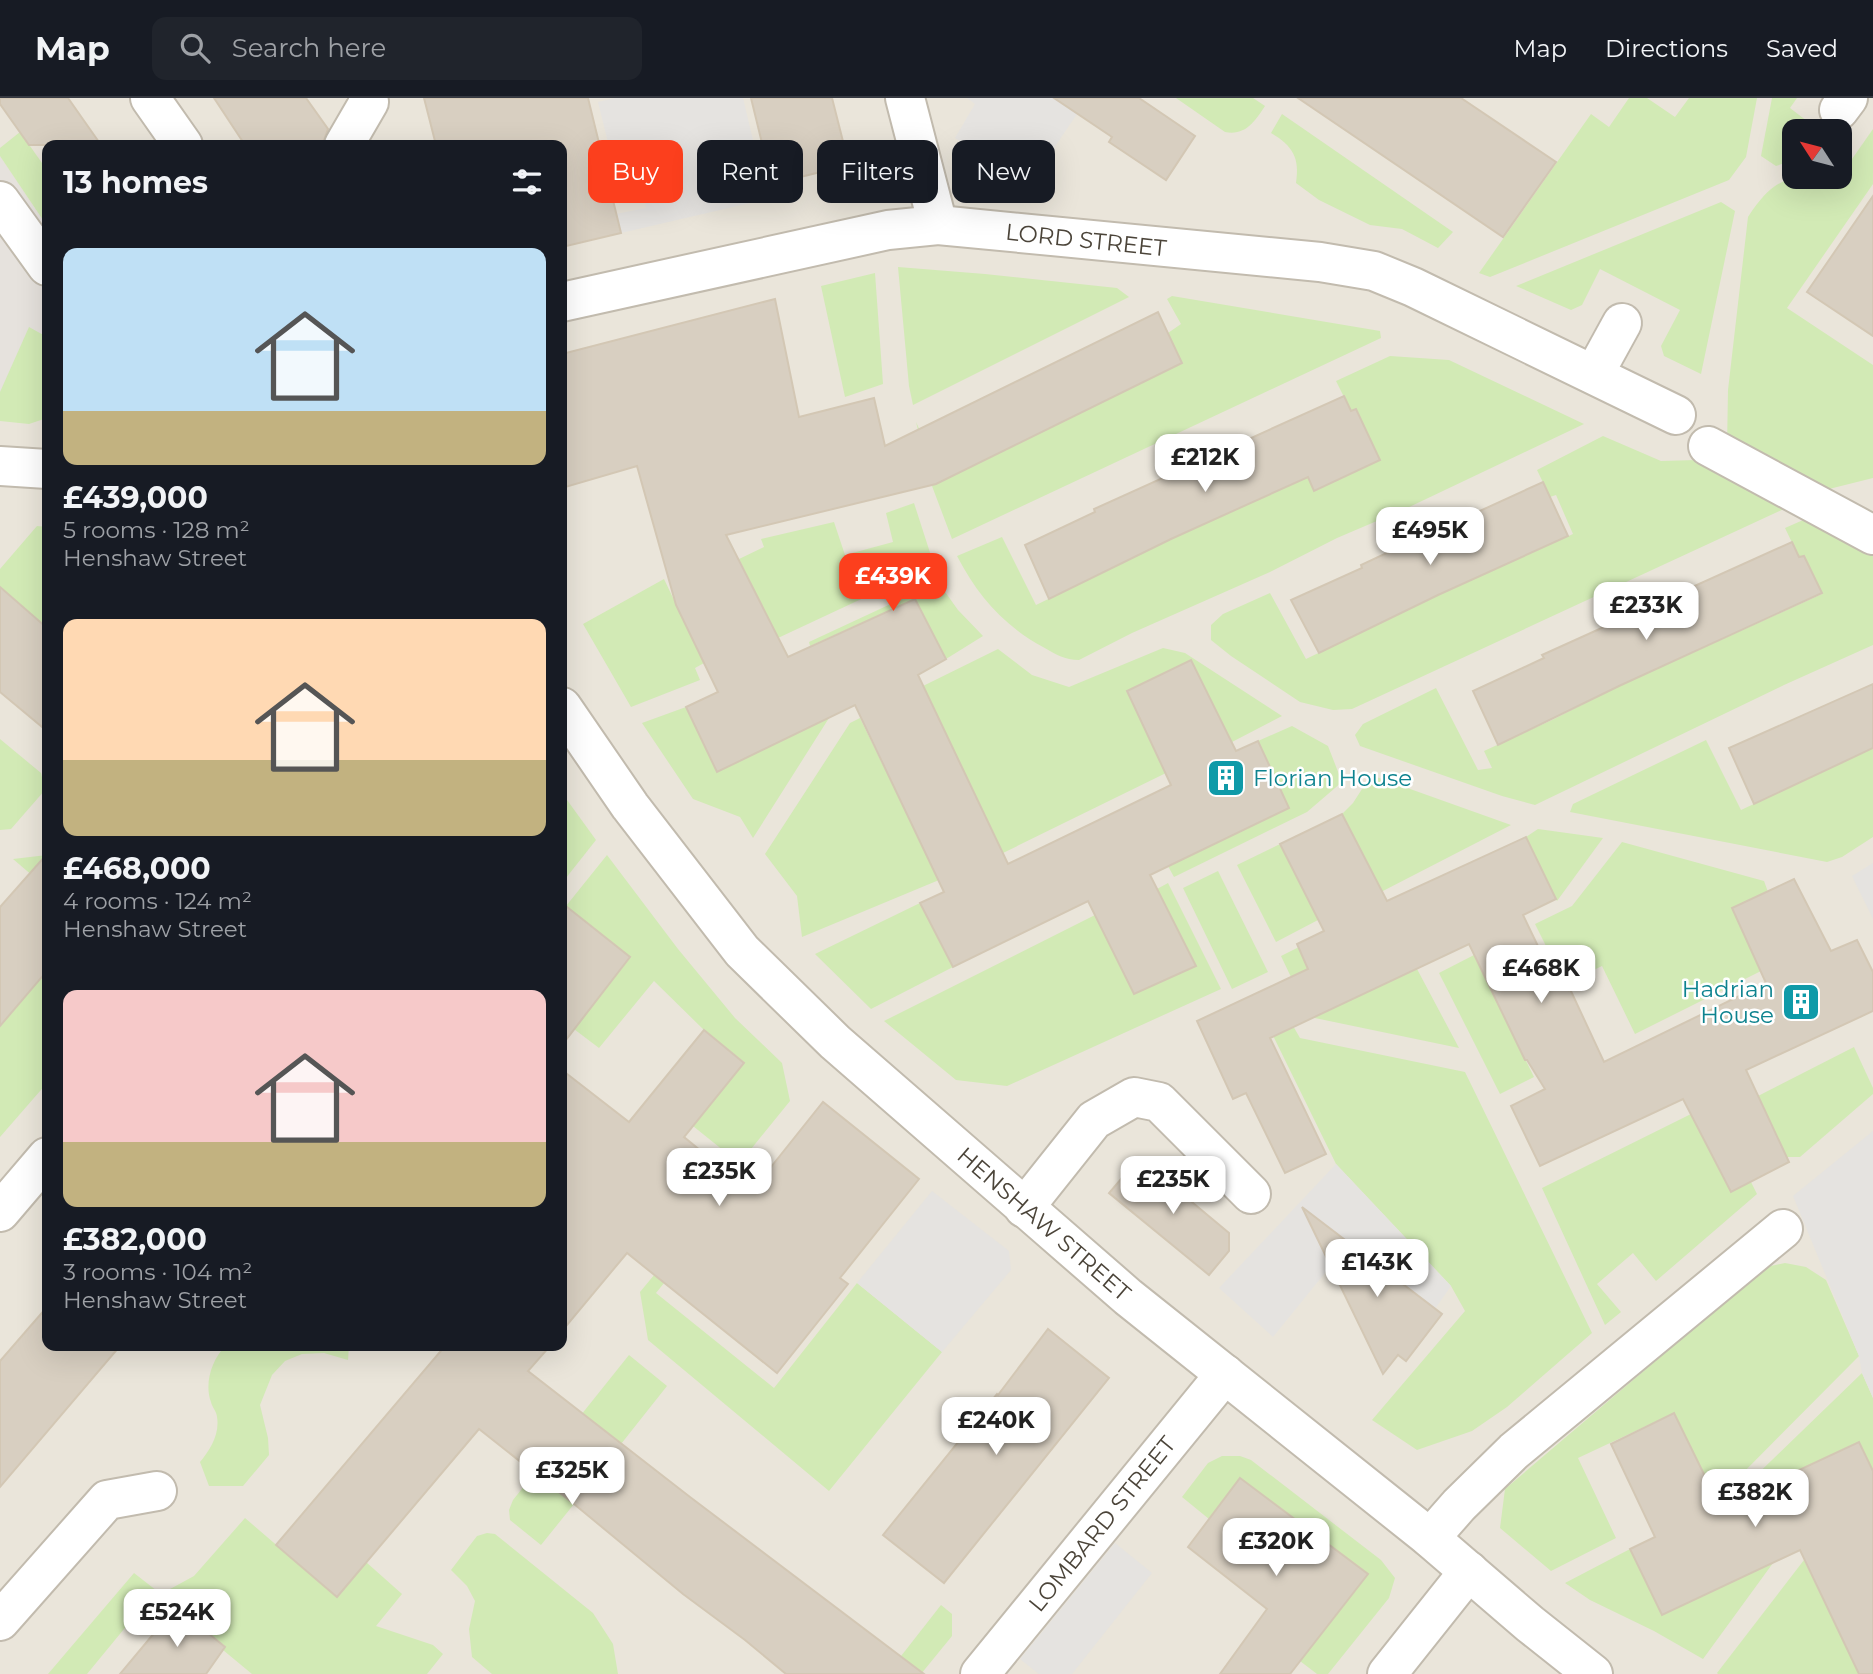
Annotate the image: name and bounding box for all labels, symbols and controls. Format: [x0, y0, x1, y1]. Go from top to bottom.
search box [152, 17, 642, 80]
text: Map [35, 28, 110, 68]
icon: search [176, 29, 214, 67]
text: Search here [232, 32, 386, 64]
text: Map [1514, 34, 1567, 63]
text: Directions [1605, 34, 1728, 63]
text: Saved [1766, 34, 1838, 63]
north arrow [1782, 119, 1852, 189]
map controls [1782, 119, 1852, 189]
chip: Buy [588, 140, 683, 203]
chip: Rent [697, 140, 803, 203]
chip: Filters [817, 140, 938, 203]
chip: New [952, 140, 1055, 203]
icon: filters [508, 163, 546, 201]
text: 13 homes [63, 164, 208, 201]
street label: LORD STREET [1004, 218, 1169, 262]
icon: home [242, 293, 368, 419]
pin: £212K [1156, 434, 1254, 494]
text: £212K [1171, 443, 1239, 471]
text: £439,000 [63, 479, 208, 516]
pin: £495K [1381, 508, 1479, 567]
text: 5 rooms · 128 m² [63, 516, 250, 544]
text: £495K [1392, 516, 1468, 544]
text: Henshaw Street [63, 544, 247, 572]
pin: £439K [844, 554, 942, 613]
text: £439K [855, 562, 931, 590]
pin: £233K [1597, 582, 1695, 642]
text: £233K [1610, 591, 1682, 619]
icon: home [242, 664, 368, 790]
building icon: Florian House [1205, 757, 1247, 799]
place label: Florian House [1253, 764, 1412, 792]
text: £468,000 [63, 850, 211, 887]
text: 4 rooms · 124 m² [63, 887, 252, 915]
text: Henshaw Street [63, 915, 247, 943]
pin: £468K [1492, 946, 1590, 1005]
text: £468K [1502, 954, 1580, 982]
place label: Hadrian House [1682, 975, 1774, 1029]
building icon: Hadrian House [1780, 981, 1822, 1023]
icon: home [242, 1035, 368, 1161]
street label: HENSHAW STREET [952, 1141, 1137, 1307]
pin: £235K [670, 1148, 768, 1208]
pin: £235K [1124, 1156, 1222, 1216]
text: £235K [683, 1157, 755, 1185]
text: £235K [1137, 1165, 1209, 1193]
text: £382,000 [63, 1221, 207, 1258]
pin: £143K [1328, 1240, 1426, 1299]
text: £143K [1341, 1248, 1413, 1276]
text: 3 rooms · 104 m² [63, 1258, 252, 1286]
text: Henshaw Street [63, 1286, 247, 1314]
pin: £240K [947, 1398, 1045, 1457]
text: £240K [958, 1406, 1034, 1434]
street label: LOMBARD STREET [1023, 1430, 1182, 1617]
pin: £325K [523, 1448, 621, 1507]
text: £325K [536, 1456, 608, 1484]
pin: £382K [1706, 1470, 1804, 1529]
text: £382K [1718, 1478, 1792, 1506]
pin: £320K [1227, 1518, 1325, 1578]
text: £320K [1239, 1527, 1313, 1555]
pin: £524K [128, 1590, 226, 1649]
text: £524K [140, 1598, 214, 1626]

